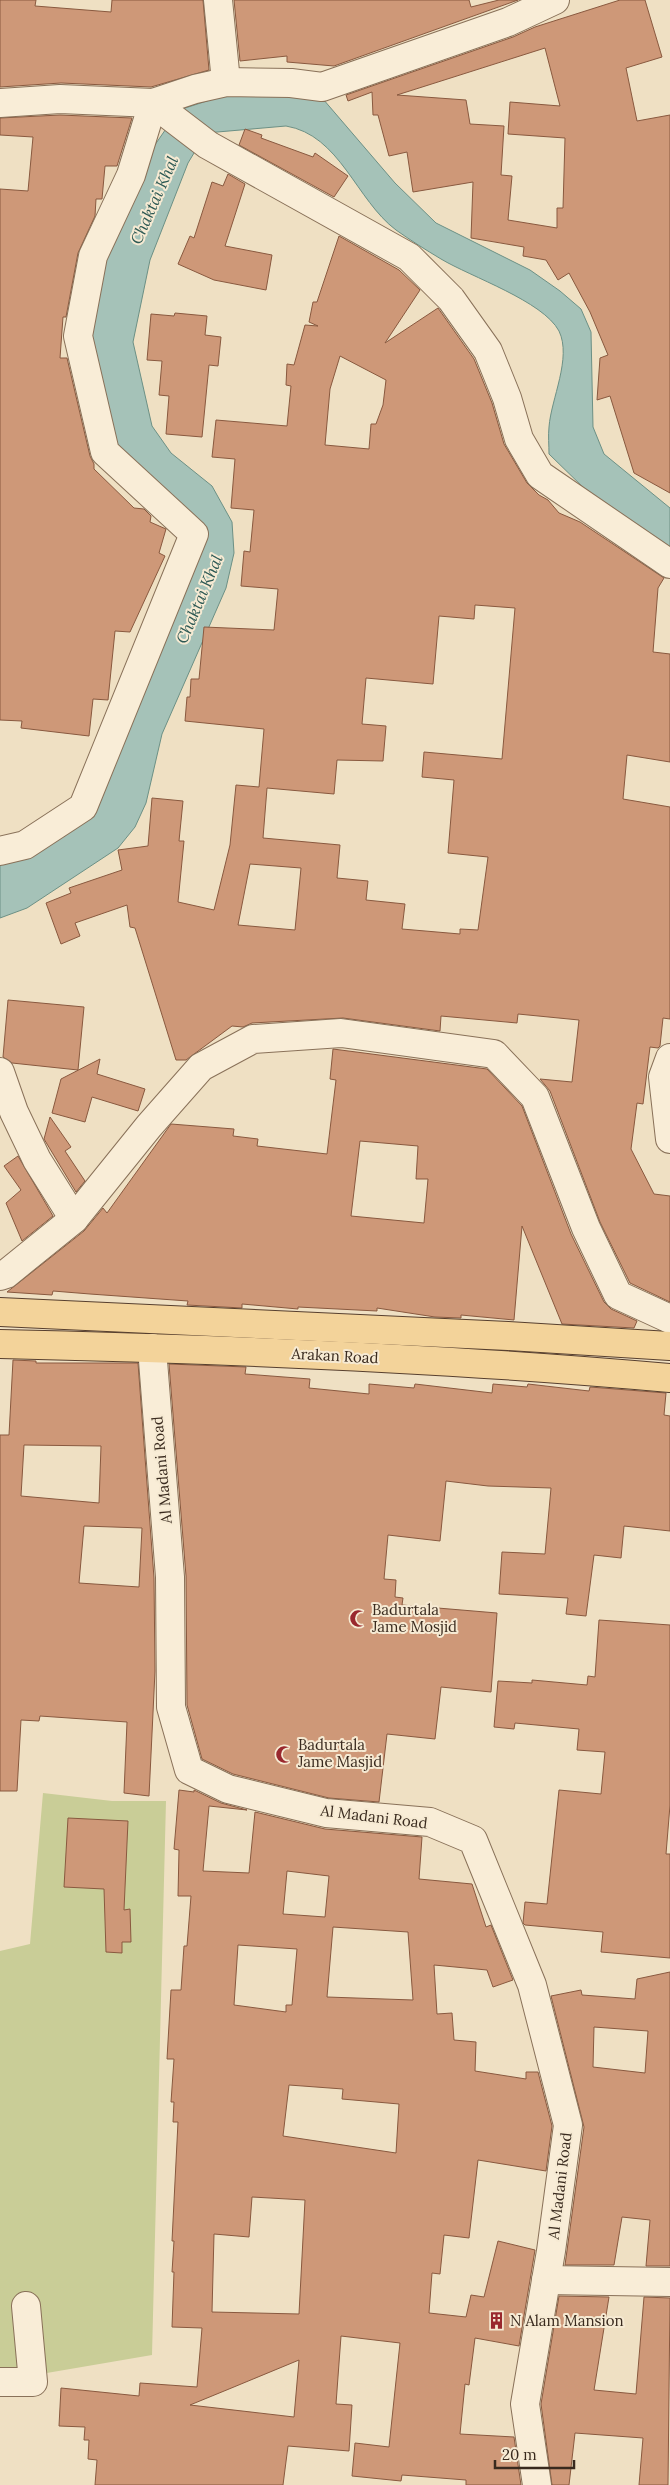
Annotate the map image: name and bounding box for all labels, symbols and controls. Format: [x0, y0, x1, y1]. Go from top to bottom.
water label: Chaktai Khal [126, 152, 183, 247]
water label: Chaktai Khal [171, 551, 227, 646]
street label: Arakan Road [290, 1344, 379, 1367]
street label: Al Madani Road [147, 1416, 176, 1526]
place label: Badurtala Jame Mosjid [371, 1600, 457, 1636]
mosque icon: Badurtala Jame Mosjid [348, 1609, 368, 1629]
place label: Badurtala Jame Masjid [297, 1735, 382, 1771]
mosque icon: Badurtala Jame Masjid [274, 1744, 294, 1764]
street label: Al Madani Road [318, 1800, 429, 1832]
street label: Al Madani Road [543, 2131, 575, 2242]
building icon: N Alam Mansion [486, 2311, 506, 2331]
place label: N Alam Mansion [510, 2311, 624, 2330]
scale bar [495, 2438, 574, 2470]
text: 20 m [502, 2445, 537, 2464]

